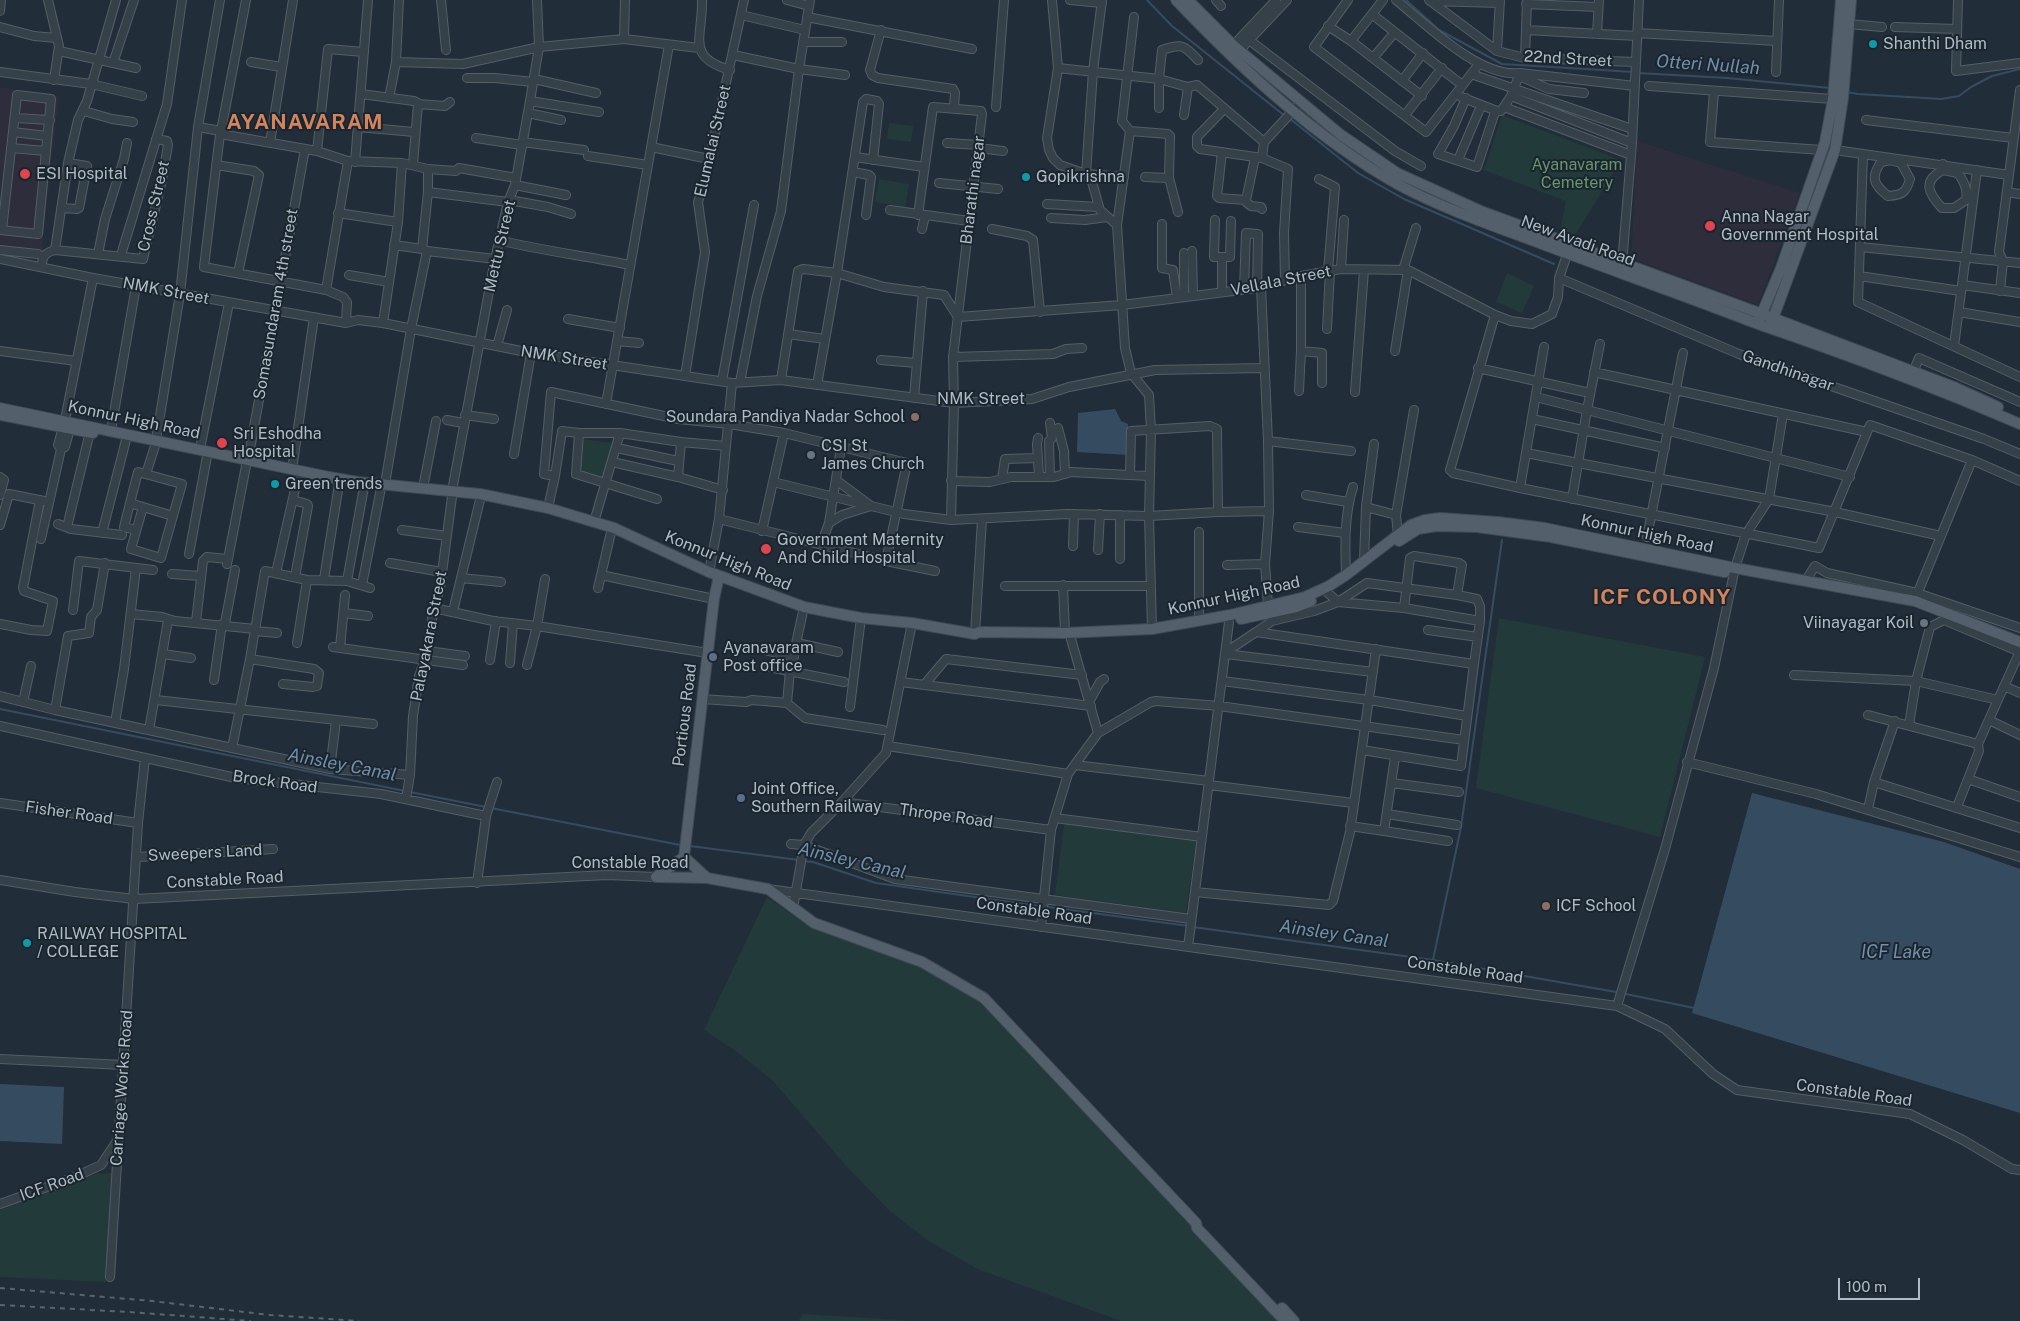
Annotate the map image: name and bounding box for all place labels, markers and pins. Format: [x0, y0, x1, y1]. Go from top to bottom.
place label: Shanthi Dham [1883, 34, 1987, 54]
marker: Shanthi Dham [1867, 38, 1879, 50]
place label: ESI Hospital [36, 164, 128, 184]
marker: ESI Hospital [18, 167, 32, 181]
place label: Gopikrishna [1036, 167, 1125, 187]
marker: Gopikrishna [1020, 171, 1032, 183]
place label: Anna Nagar Government Hospital [1721, 207, 1879, 245]
marker: Anna Nagar Government Hospital [1703, 219, 1717, 233]
place label: Soundara Pandiya Nadar School [666, 407, 905, 427]
marker: Soundara Pandiya Nadar School [909, 411, 921, 423]
place label: Sri Eshodha Hospital [233, 424, 322, 462]
marker: Sri Eshodha Hospital [215, 436, 229, 450]
place label: CSI St James Church [821, 436, 924, 474]
marker: CSI St James Church [805, 449, 817, 461]
place label: Green trends [285, 474, 382, 494]
marker: Green trends [269, 478, 281, 490]
place label: Government Maternity And Child Hospital [777, 530, 944, 568]
marker: Government Maternity And Child Hospital [759, 542, 773, 556]
place label: Viinayagar Koil [1803, 613, 1914, 633]
marker: Viinayagar Koil [1918, 617, 1930, 629]
place label: Ayanavaram Post office [723, 638, 814, 676]
marker: Ayanavaram Post office [707, 651, 719, 663]
place label: Joint Office, Southern Railway [751, 779, 881, 817]
marker: Joint Office, Southern Railway [735, 792, 747, 804]
place label: ICF School [1556, 896, 1636, 916]
marker: ICF School [1540, 900, 1552, 912]
place label: RAILWAY HOSPITAL / COLLEGE [37, 924, 187, 962]
marker: RAILWAY HOSPITAL / COLLEGE [21, 937, 33, 949]

